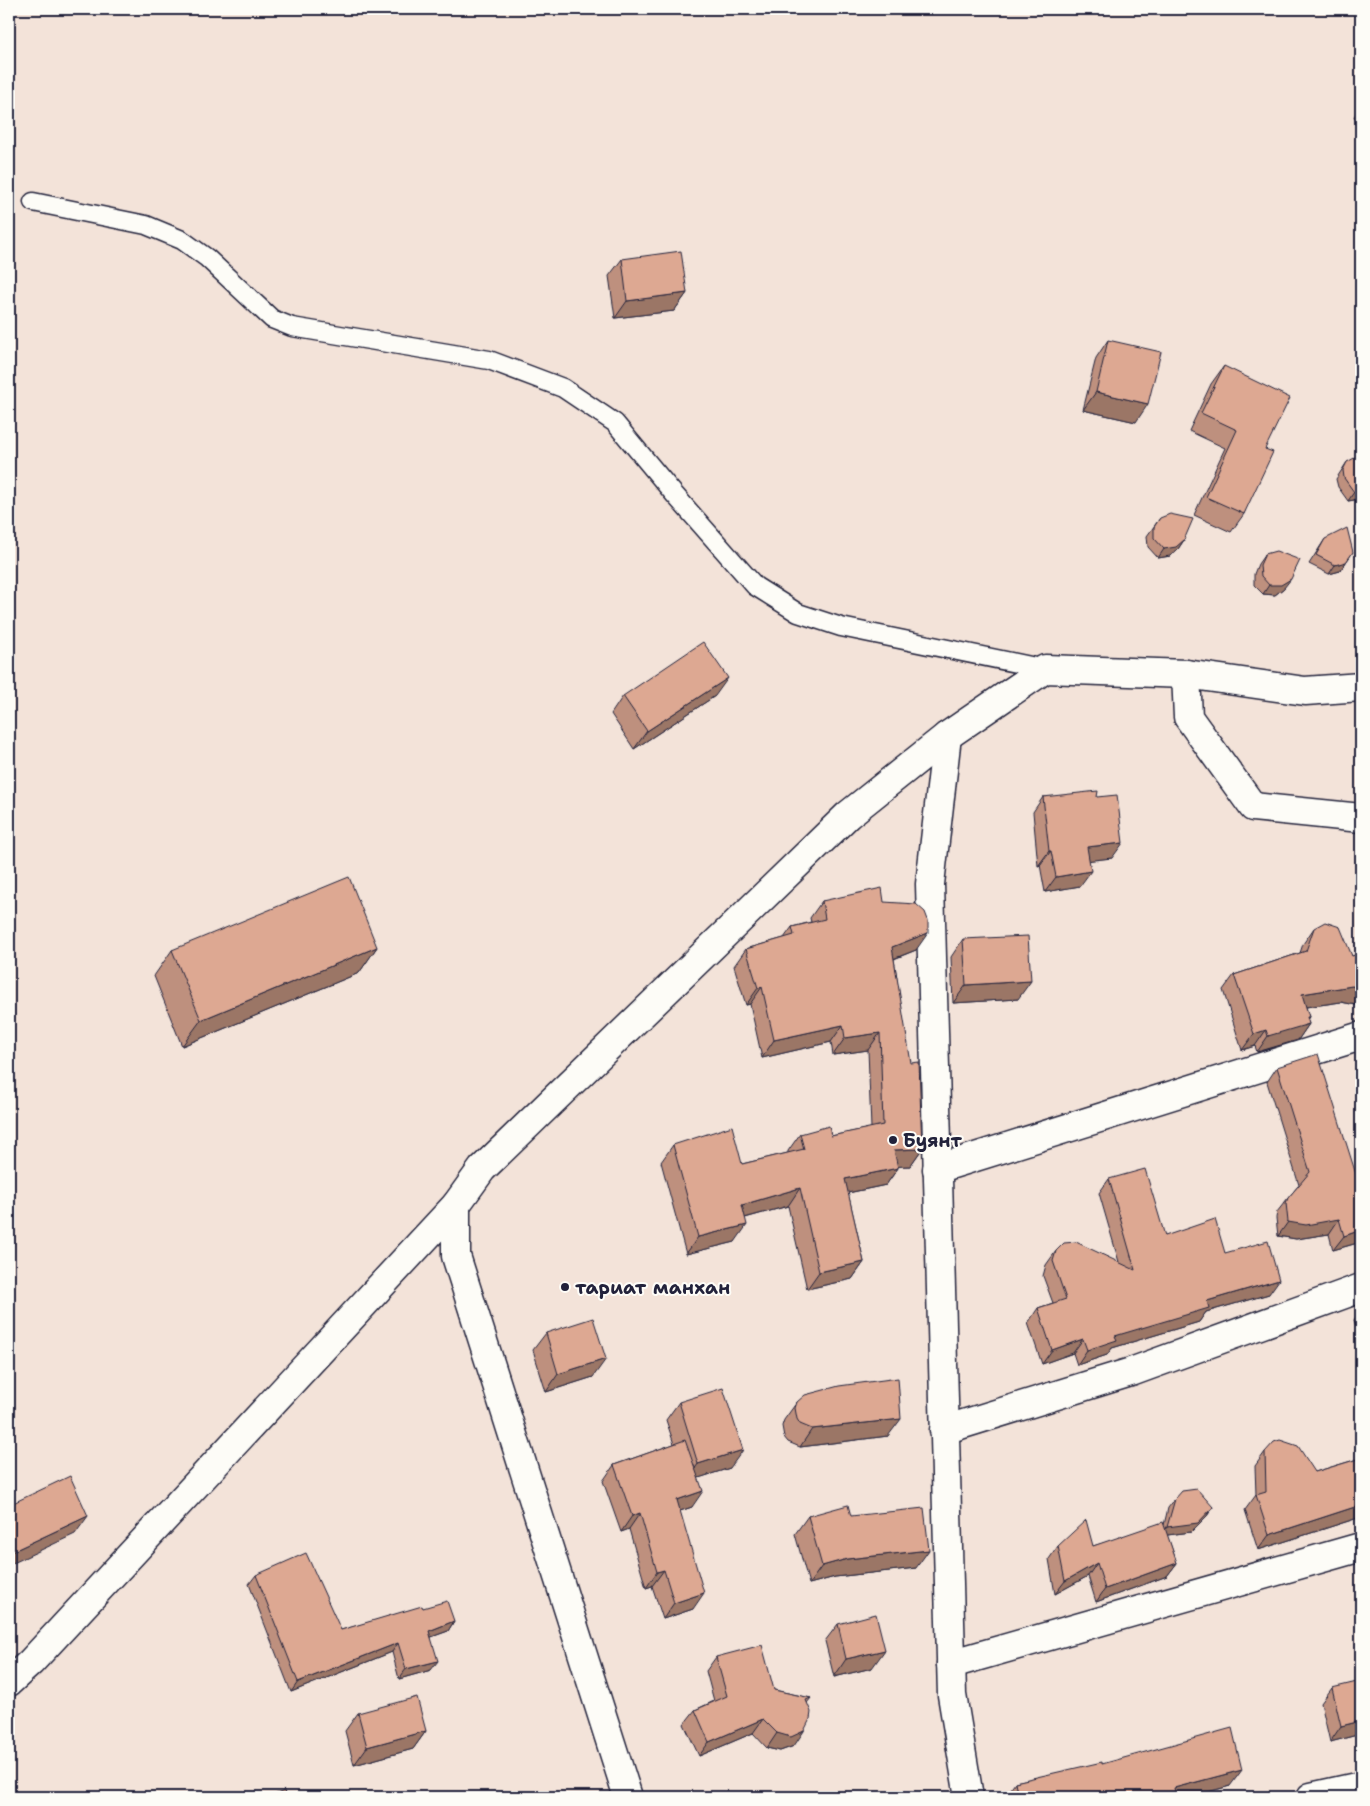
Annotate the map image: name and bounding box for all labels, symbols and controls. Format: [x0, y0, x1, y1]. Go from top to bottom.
place label: Буянт [903, 1128, 962, 1153]
marker: Буянт [887, 1134, 899, 1146]
place label: тариат манхан [575, 1275, 730, 1300]
marker: тариат манхан [559, 1281, 571, 1293]

